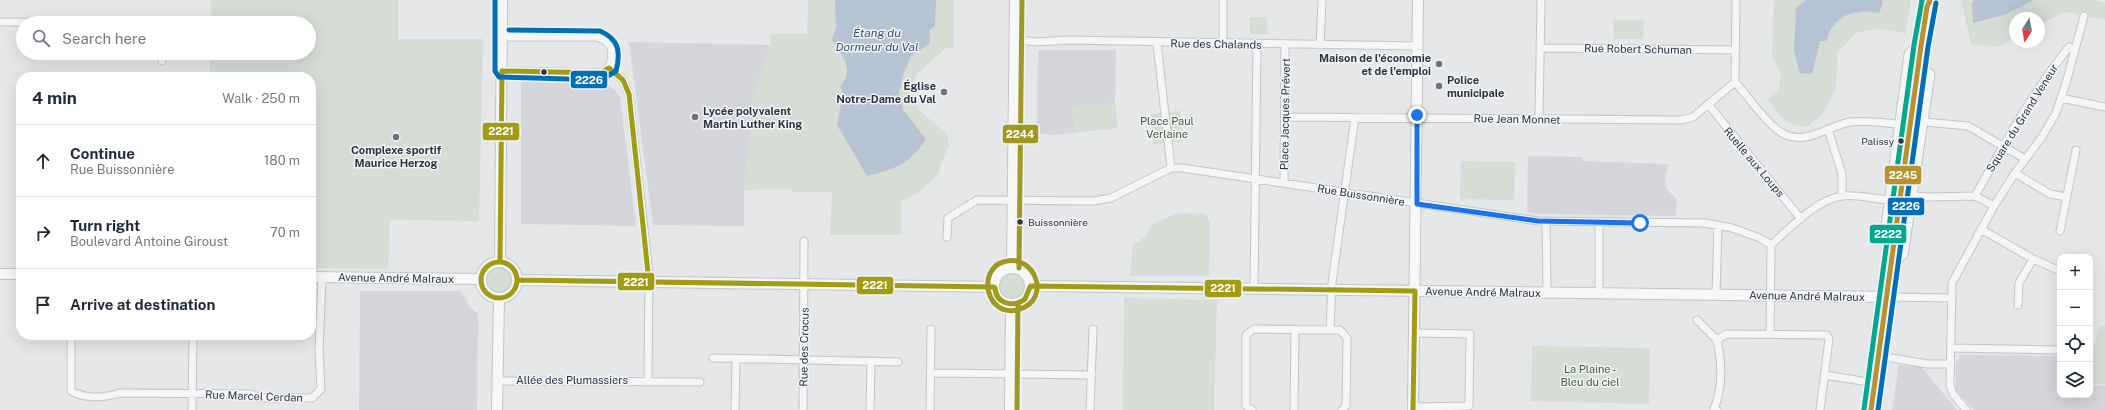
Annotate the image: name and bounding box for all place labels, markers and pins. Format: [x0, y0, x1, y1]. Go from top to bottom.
place label: Maison de l'économie et de l'emploi [1319, 52, 1431, 77]
marker: Maison de l'économie et de l'emploi [1434, 59, 1444, 69]
unlabelled marker [539, 67, 549, 77]
place label: Police municipale [1447, 74, 1504, 99]
place label: Église Notre-Dame du Val [836, 79, 936, 105]
marker: Police municipale [1434, 81, 1444, 91]
marker: Église Notre-Dame du Val [939, 87, 949, 97]
place label: Lycée polyvalent Martin Luther King [703, 105, 802, 130]
marker: Lycée polyvalent Martin Luther King [690, 112, 700, 122]
marker: Complexe sportif Maurice Herzog [391, 132, 401, 142]
place label: Palissy [1861, 135, 1895, 147]
marker: Palissy [1896, 136, 1906, 146]
place label: Complexe sportif Maurice Herzog [351, 144, 442, 169]
place label: Buissonnière [1028, 216, 1088, 228]
marker: Buissonnière [1015, 217, 1025, 227]

